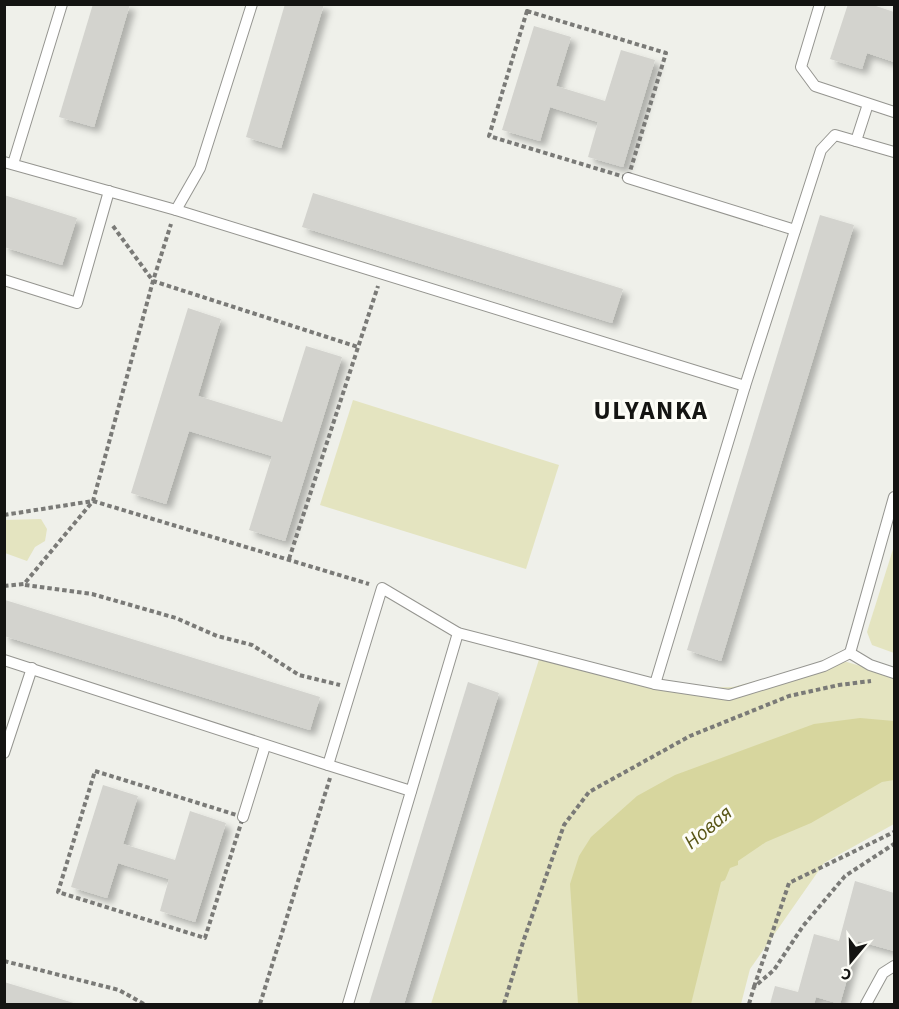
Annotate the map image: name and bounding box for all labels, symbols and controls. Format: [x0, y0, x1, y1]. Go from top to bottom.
district label: ULYANKA [594, 392, 709, 429]
water label: Новая [677, 798, 739, 856]
north arrow [821, 931, 881, 991]
text: С [838, 962, 854, 986]

